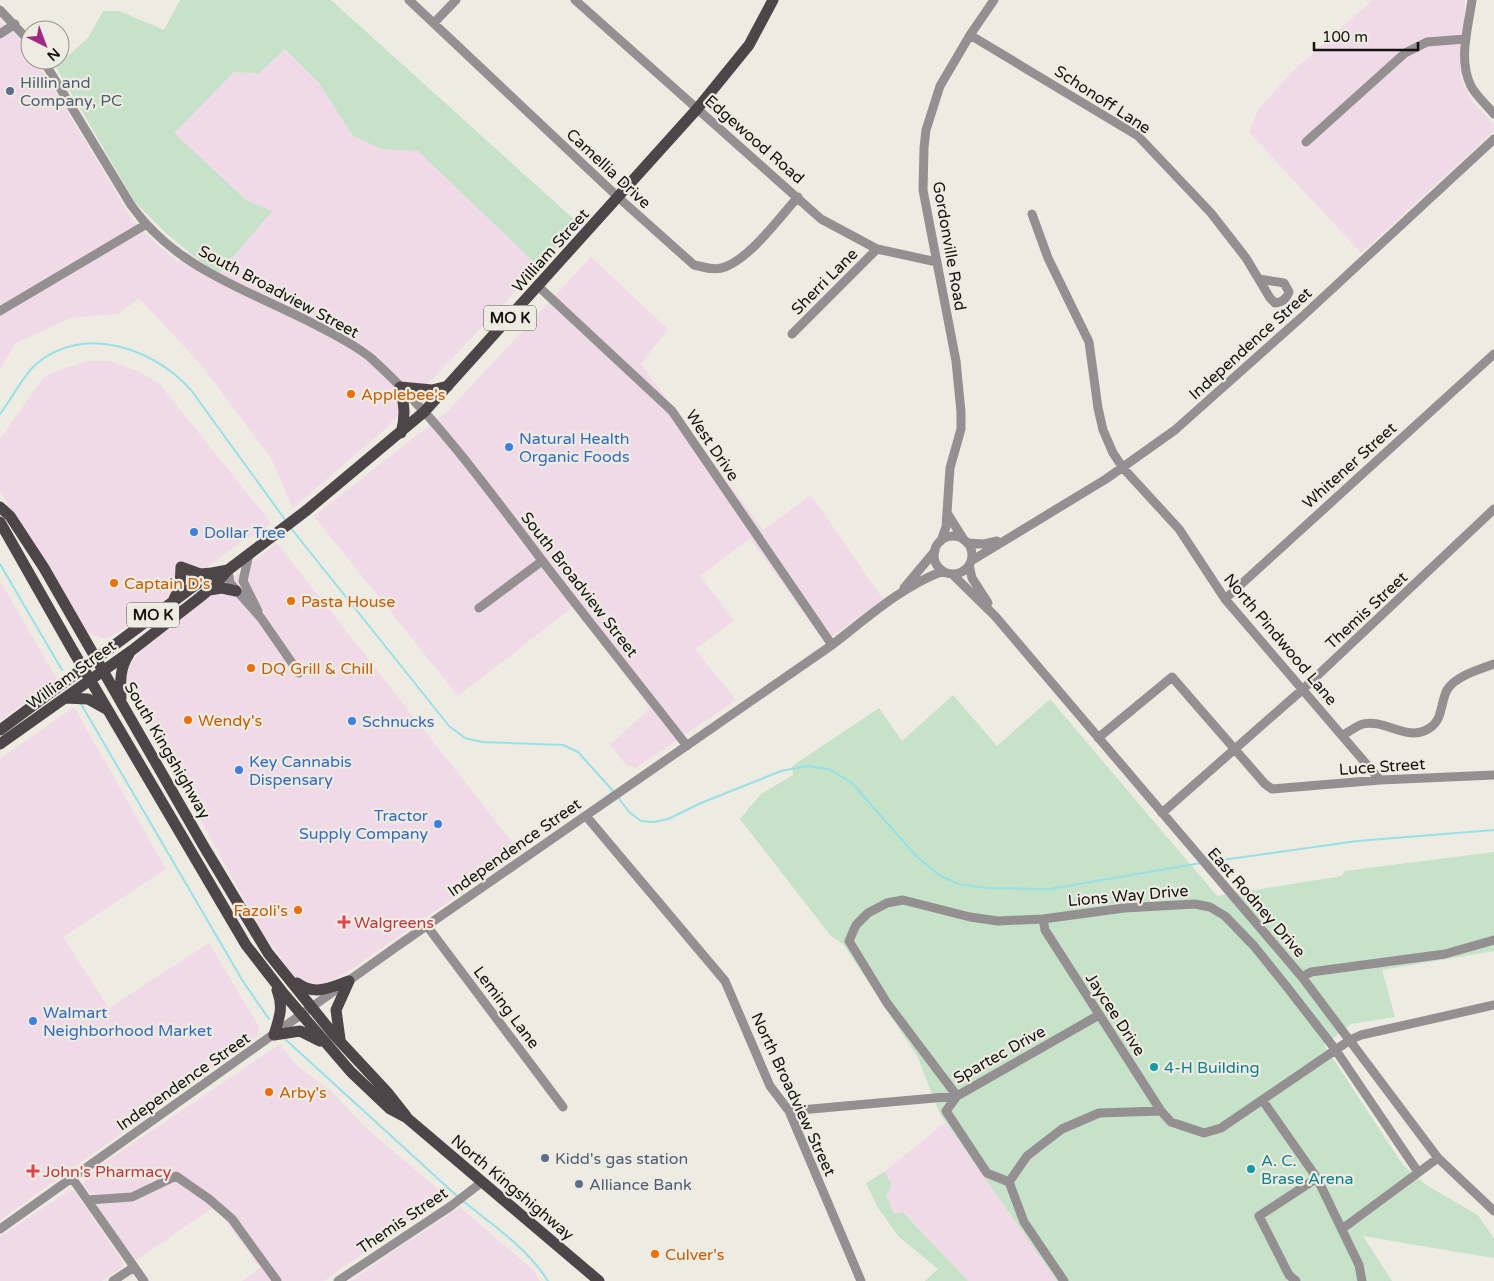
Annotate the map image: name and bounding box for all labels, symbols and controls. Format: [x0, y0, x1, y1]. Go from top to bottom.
north arrow [20, 20, 70, 70]
scale bar [1314, 20, 1418, 52]
text: 100 m [1322, 28, 1368, 46]
text: N [43, 44, 63, 64]
street label: Schonoff Lane [1051, 61, 1154, 138]
place label: Hillin and Company, PC [20, 73, 122, 111]
marker: Hillin and Company, PC [4, 85, 16, 97]
street label: Edgewood Road [700, 91, 808, 189]
street label: Camellia Drive [562, 124, 655, 213]
street label: Gordonville Road [928, 180, 970, 312]
street label: William Street [508, 205, 593, 297]
street label: South Broadview Street [195, 241, 362, 343]
street label: Sherri Lane [787, 244, 862, 319]
street label: Independence Street [1185, 283, 1316, 404]
road number: MO K [484, 306, 536, 330]
place label: Applebee's [361, 385, 446, 405]
marker: Applebee's [345, 388, 357, 400]
street label: West Drive [681, 406, 743, 485]
street label: Whitener Street [1298, 418, 1401, 513]
place label: Natural Health Organic Foods [519, 429, 630, 467]
marker: Natural Health Organic Foods [503, 441, 515, 453]
street label: South Broadview Street [516, 508, 642, 661]
place label: Dollar Tree [204, 523, 285, 543]
marker: Dollar Tree [188, 526, 200, 538]
street label: Themis Street [1322, 568, 1412, 654]
street label: North Pindwood Lane [1219, 570, 1341, 710]
place label: Captain D's [124, 574, 210, 594]
marker: Captain D's [108, 577, 120, 589]
place label: Pasta House [301, 592, 395, 612]
marker: Pasta House [285, 595, 297, 607]
road number: MO K [127, 602, 179, 628]
street label: William Street [23, 636, 120, 714]
place label: DQ Grill & Chill [261, 659, 373, 679]
marker: DQ Grill & Chill [245, 662, 257, 674]
street label: South Kingshighway [120, 678, 215, 823]
place label: Wendy's [198, 711, 262, 731]
place label: Schnucks [362, 712, 434, 732]
marker: Wendy's [182, 714, 194, 726]
marker: Schnucks [346, 715, 358, 727]
place label: Key Cannabis Dispensary [249, 752, 352, 790]
street label: Luce Street [1338, 754, 1426, 780]
marker: Key Cannabis Dispensary [233, 764, 245, 776]
street label: Independence Street [444, 794, 585, 901]
place label: Tractor Supply Company [299, 806, 429, 844]
marker: Tractor Supply Company [432, 818, 444, 830]
street label: East Rodney Drive [1203, 844, 1309, 962]
street label: Lions Way Drive [1067, 881, 1189, 911]
place label: Fazoli's [234, 901, 288, 921]
marker: Fazoli's [292, 904, 304, 916]
place label: Walgreens [354, 913, 434, 933]
marker: Walgreens [338, 916, 350, 928]
street label: Leming Lane [469, 962, 544, 1053]
street label: Jaycee Drive [1081, 969, 1149, 1060]
place label: Walmart Neighborhood Market [43, 1003, 212, 1041]
street label: North Broadview Street [746, 1009, 840, 1179]
marker: Walmart Neighborhood Market [27, 1015, 39, 1027]
street label: Spartec Drive [950, 1021, 1049, 1088]
street label: Independence Street [113, 1028, 254, 1135]
place label: 4-H Building [1164, 1058, 1260, 1078]
marker: 4-H Building [1148, 1061, 1160, 1073]
place label: Arby's [279, 1083, 327, 1103]
marker: Arby's [263, 1086, 275, 1098]
street label: North Kingshighway [447, 1131, 578, 1245]
place label: Kidd's gas station [555, 1149, 688, 1169]
place label: A. C. Brase Arena [1261, 1151, 1354, 1189]
marker: Kidd's gas station [539, 1152, 551, 1164]
place label: John's Pharmacy [43, 1162, 172, 1182]
marker: A. C. Brase Arena [1245, 1163, 1257, 1175]
marker: John's Pharmacy [27, 1165, 39, 1177]
place label: Alliance Bank [589, 1175, 692, 1195]
marker: Alliance Bank [573, 1178, 585, 1190]
street label: Themis Street [354, 1183, 452, 1258]
place label: Culver's [665, 1245, 724, 1265]
marker: Culver's [649, 1248, 661, 1260]

